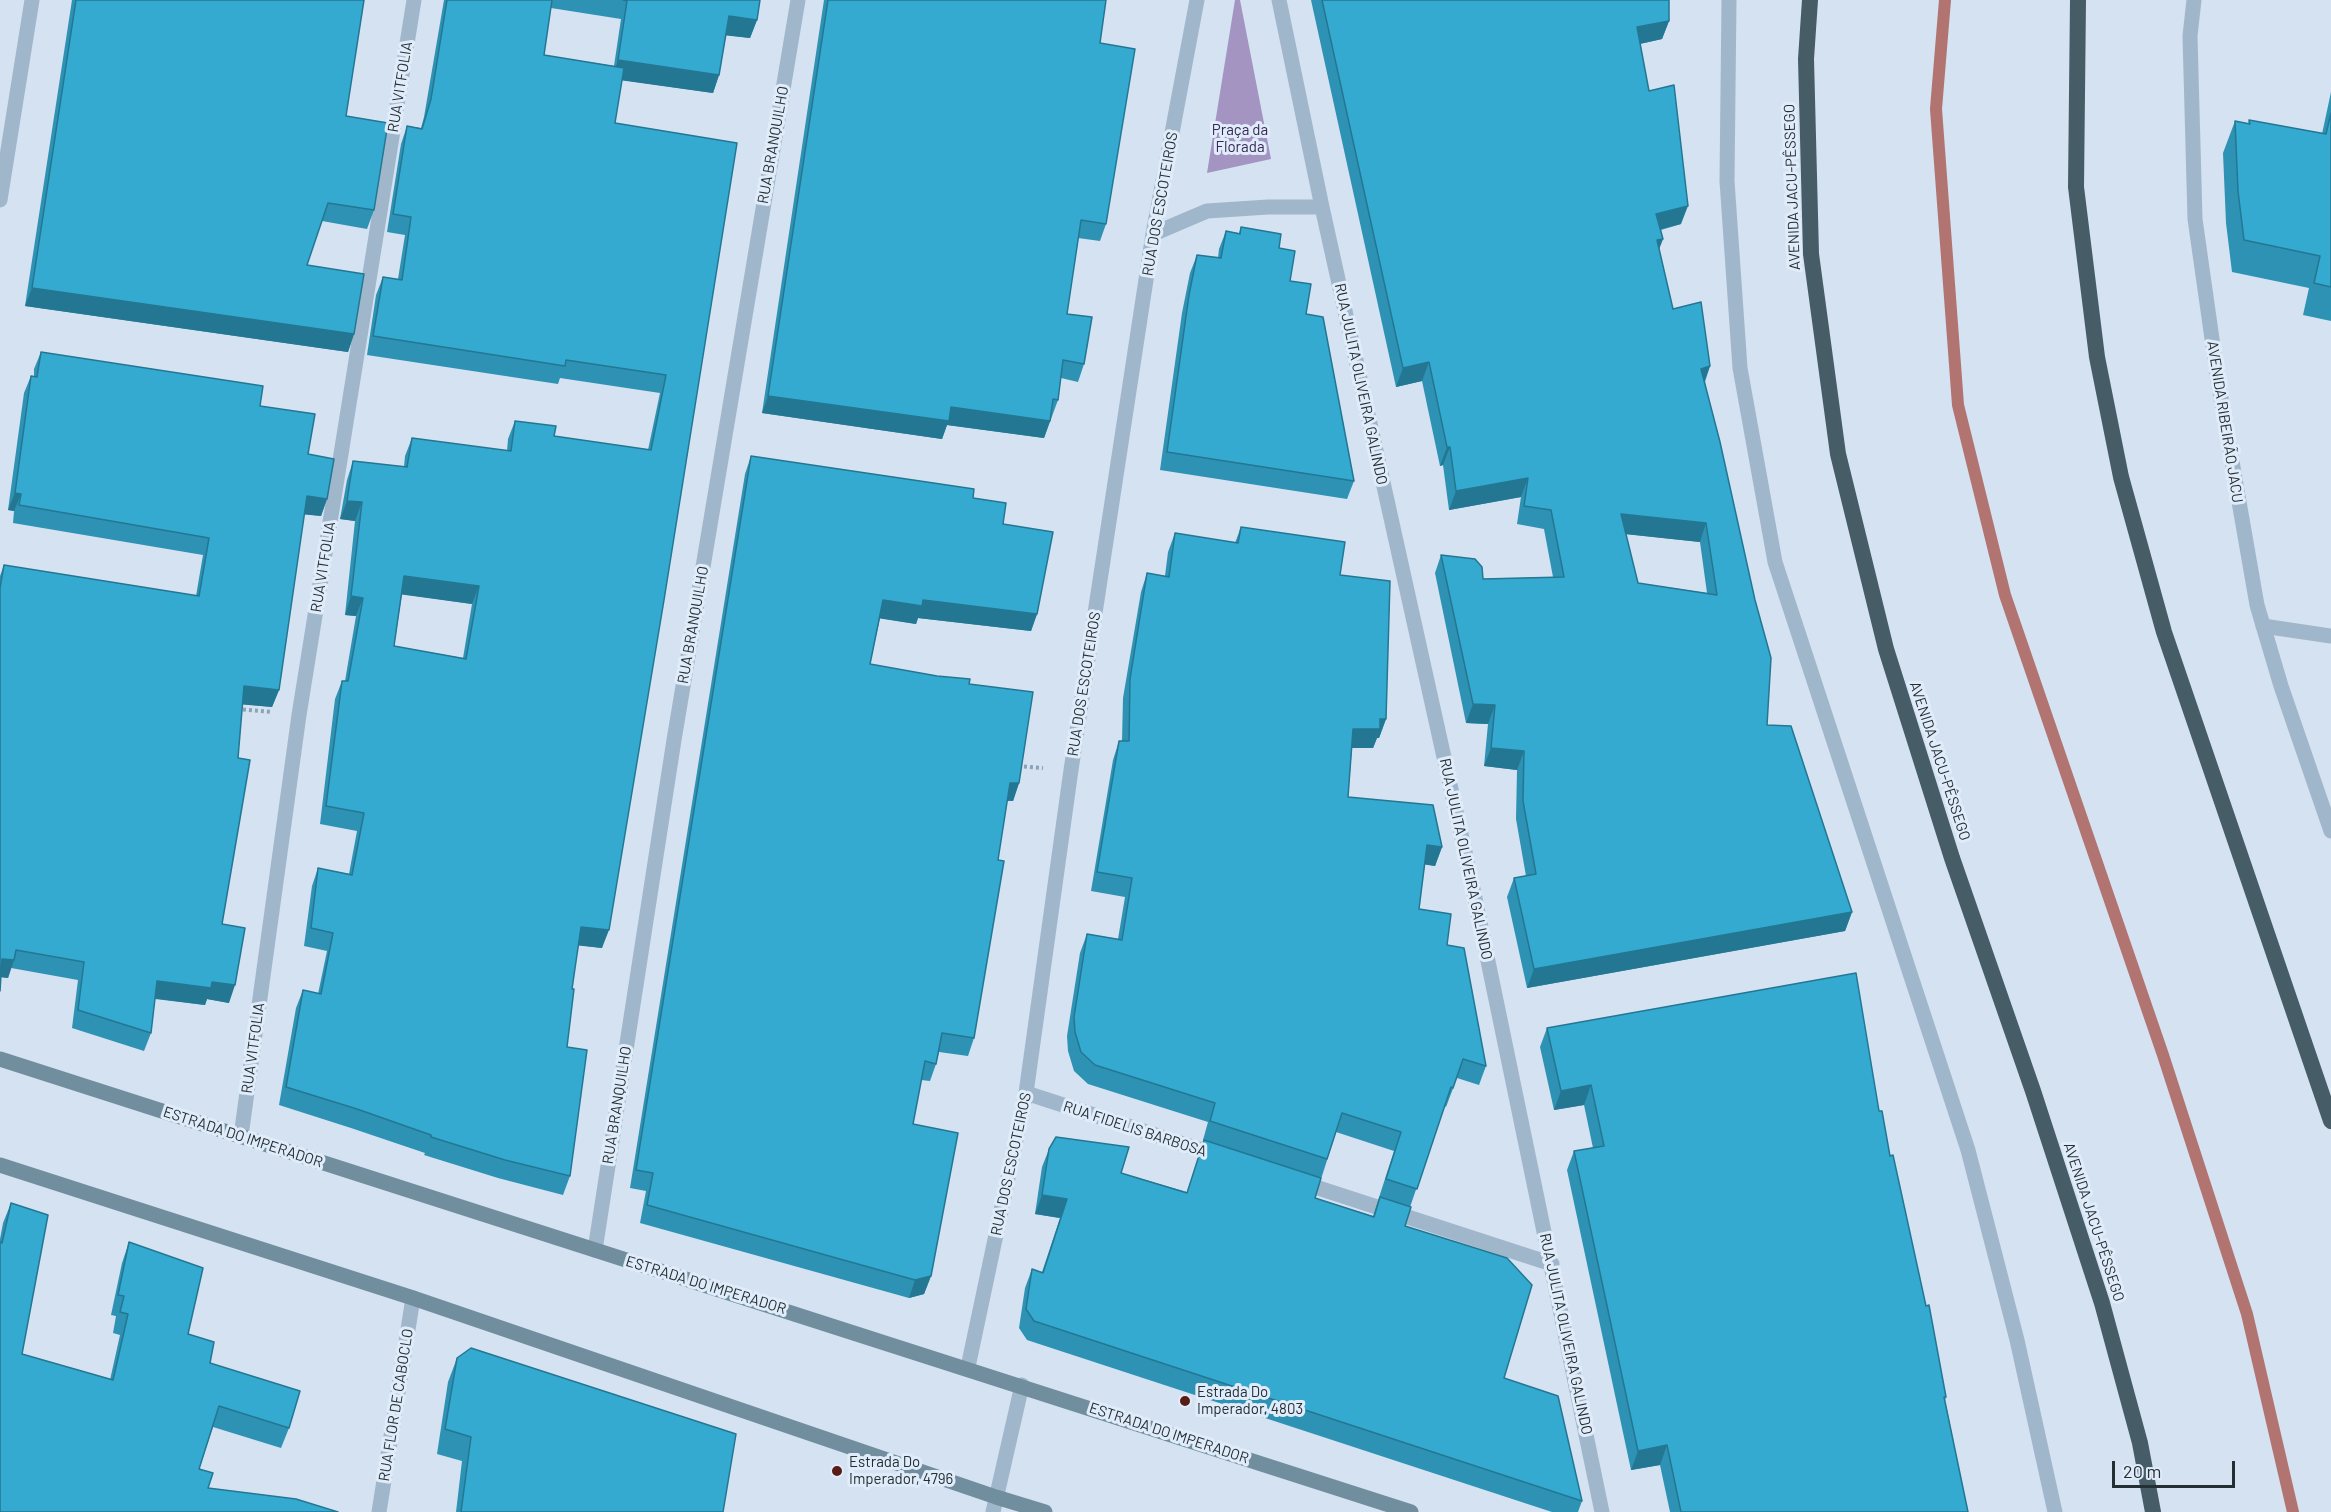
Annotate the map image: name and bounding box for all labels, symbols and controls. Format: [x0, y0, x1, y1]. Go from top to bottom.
street label: RUA VITFOLIA [384, 40, 416, 134]
street label: RUA BRANQUILHO [754, 85, 792, 205]
street label: AVENIDA JACU-PÊSSEGO [1780, 104, 1804, 270]
park label: Praça da Florada [1212, 121, 1268, 156]
street label: RUA DOS ESCOTEIROS [1138, 130, 1182, 278]
street label: RUA JULITA OLIVEIRA GALINDO [1331, 281, 1391, 487]
street label: AVENIDA RIBEIRÃO JACU [2203, 340, 2247, 504]
street label: RUA VITFOLIA [307, 520, 339, 614]
street label: RUA BRANQUILHO [674, 565, 712, 685]
street label: RUA DOS ESCOTEIROS [1064, 610, 1104, 758]
street label: AVENIDA JACU-PÊSSEGO [1906, 679, 1974, 843]
street label: RUA JULITA OLIVEIRA GALINDO [1436, 756, 1496, 962]
street label: RUA VITFOLIA [238, 1001, 268, 1095]
street label: RUA BRANQUILHO [599, 1045, 635, 1165]
street label: RUA DOS ESCOTEIROS [987, 1091, 1035, 1237]
street label: RUA FIDELIS BARBOSA [1061, 1097, 1209, 1161]
street label: ESTRADA DO IMPERADOR [161, 1103, 325, 1171]
street label: AVENIDA JACU-PÊSSEGO [2060, 1140, 2128, 1304]
street label: RUA JULITA OLIVEIRA GALINDO [1536, 1231, 1596, 1437]
street label: ESTRADA DO IMPERADOR [624, 1252, 788, 1318]
street label: RUA FLOR DE CABOCLO [375, 1327, 417, 1483]
place label: Estrada Do Imperador, 4803 [1197, 1383, 1303, 1418]
marker: Estrada Do Imperador, 4803 [1178, 1394, 1192, 1408]
street label: ESTRADA DO IMPERADOR [1087, 1399, 1251, 1467]
scale bar [2115, 1449, 2238, 1487]
place label: Estrada Do Imperador, 4796 [849, 1453, 953, 1488]
text: 20 m [2123, 1460, 2161, 1482]
marker: Estrada Do Imperador, 4796 [830, 1464, 844, 1478]

